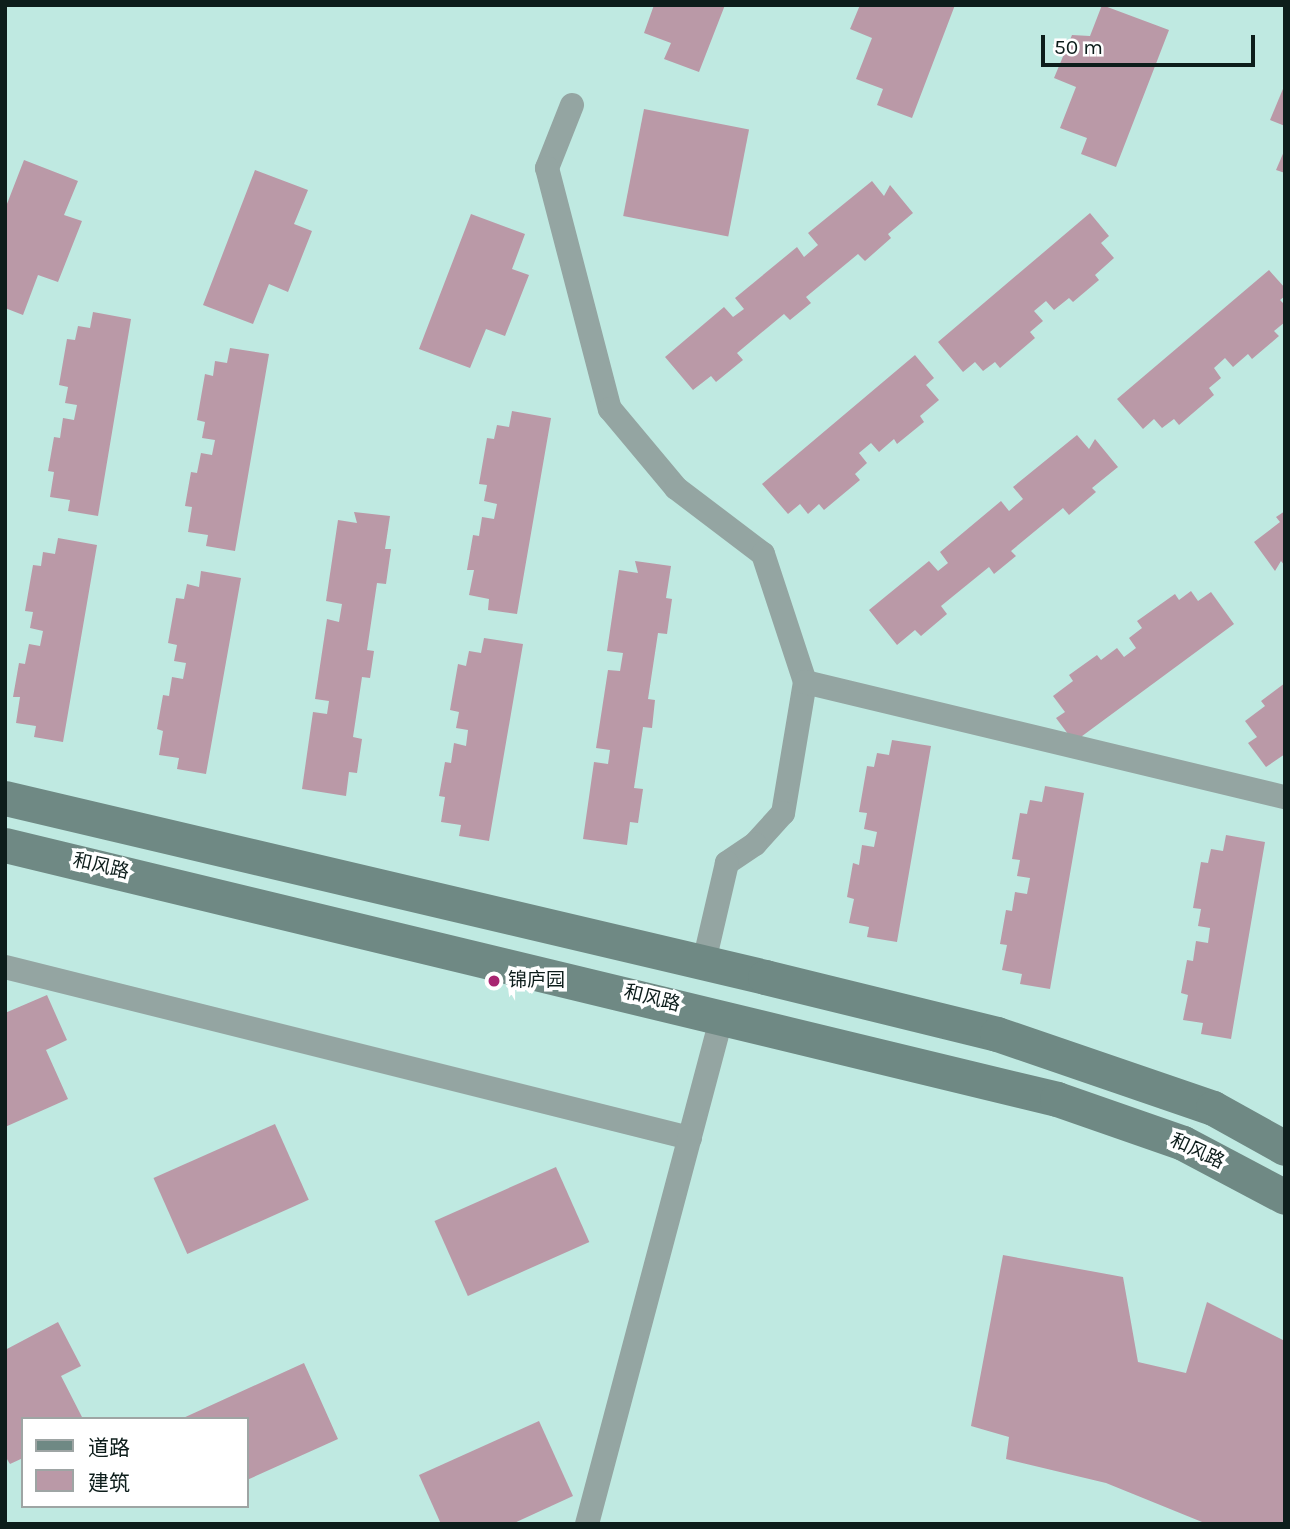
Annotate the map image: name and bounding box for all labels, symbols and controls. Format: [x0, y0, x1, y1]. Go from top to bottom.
scale bar [1045, 21, 1258, 65]
text: 50 m [1054, 35, 1103, 59]
street label: 和风路 [71, 849, 131, 885]
place label: 锦庐园 [508, 970, 565, 992]
marker: 锦庐园 [486, 973, 502, 989]
street label: 和风路 [622, 981, 682, 1017]
street label: 和风路 [1166, 1130, 1228, 1174]
legend [21, 1417, 248, 1508]
text: 道路 [88, 1436, 130, 1460]
text: 建筑 [88, 1471, 130, 1495]

